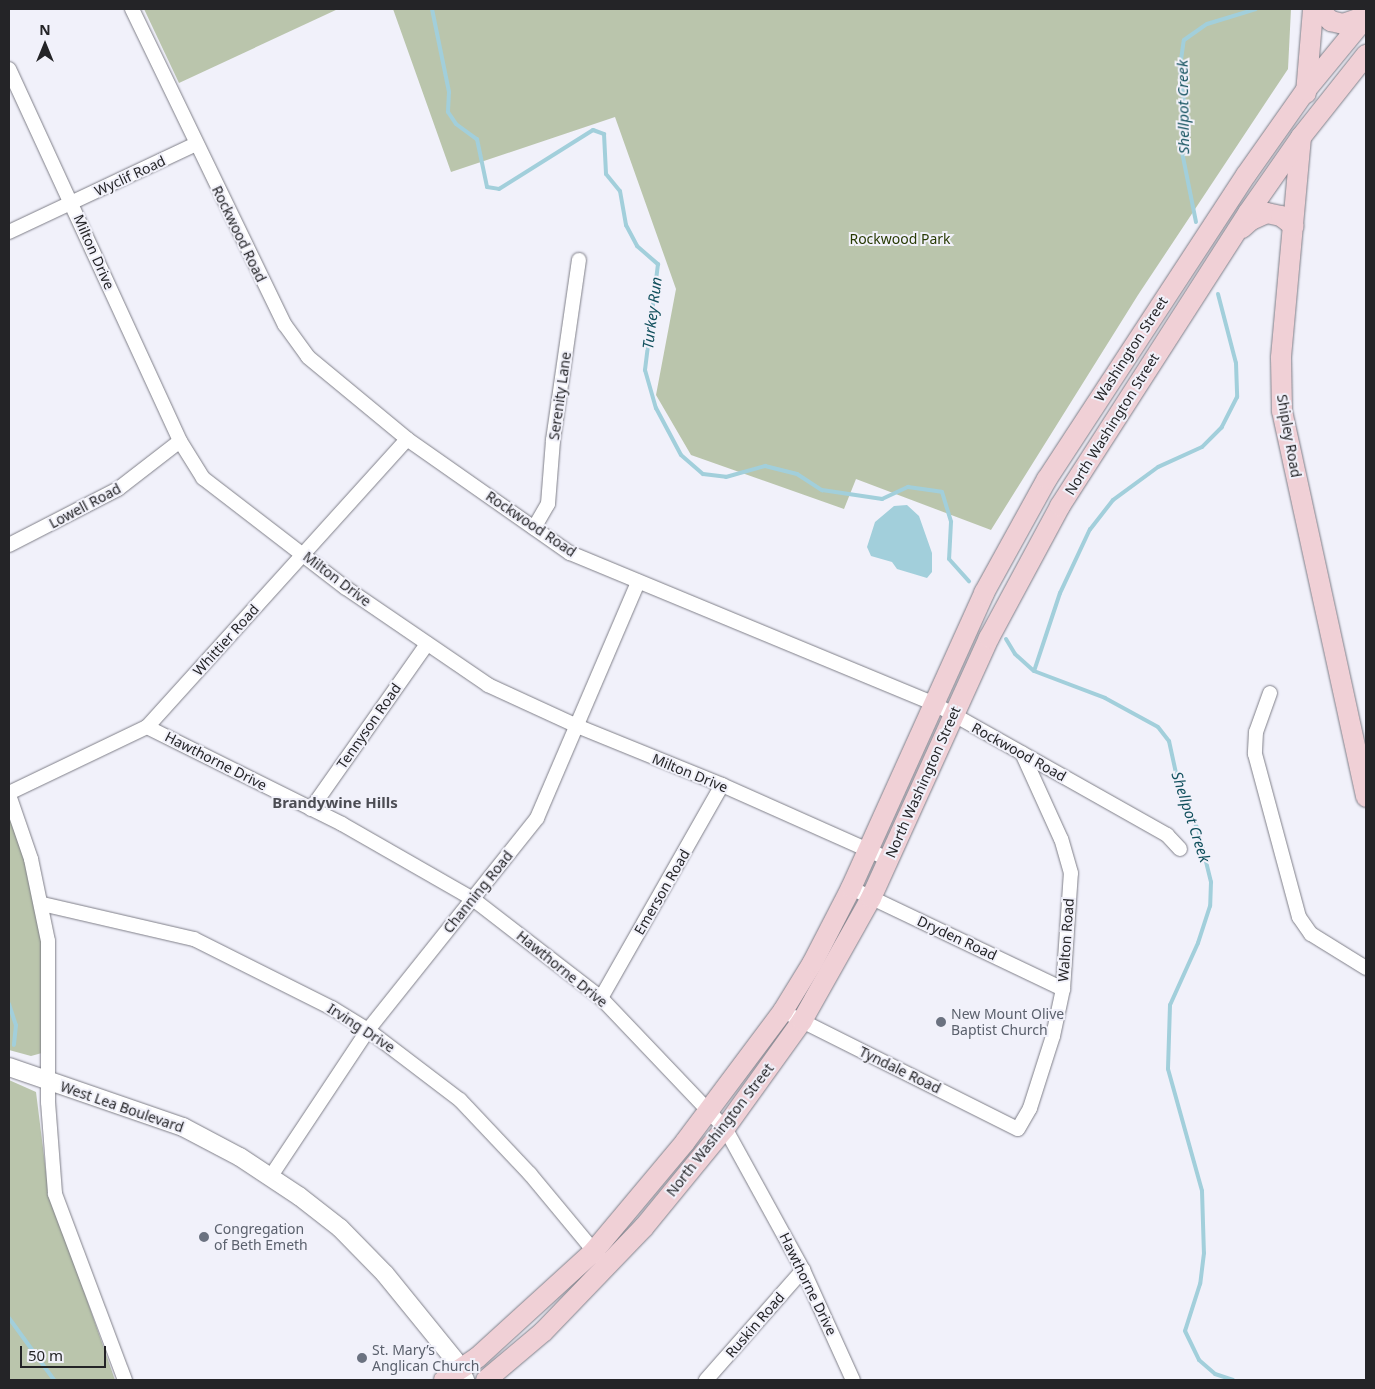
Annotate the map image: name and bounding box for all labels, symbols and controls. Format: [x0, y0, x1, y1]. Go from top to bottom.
north arrow [20, 20, 70, 70]
text: N [39, 20, 51, 39]
water label: Shellpot Creek [1173, 60, 1193, 154]
street label: Wyclif Road [92, 152, 168, 200]
street label: Rockwood Road [208, 183, 270, 285]
street label: Milton Drive [70, 212, 118, 292]
park label: Rockwood Park [849, 231, 951, 247]
water label: Turkey Run [639, 276, 665, 350]
street label: Washington Street [1091, 293, 1171, 405]
street label: North Washington Street [1061, 350, 1163, 498]
street label: Serenity Lane [546, 351, 574, 441]
street label: Shipley Road [1273, 393, 1305, 479]
street label: Lowell Road [46, 480, 124, 532]
street label: Rockwood Road [483, 488, 579, 560]
street label: Milton Drive [300, 548, 374, 610]
street label: Whittier Road [190, 601, 262, 679]
street label: Tennyson Road [333, 680, 405, 772]
street label: North Washington Street [882, 704, 964, 860]
street label: Rockwood Road [969, 719, 1069, 785]
street label: Hawthorne Drive [162, 728, 270, 794]
street label: Milton Drive [650, 750, 730, 796]
water label: Shellpot Creek [1168, 769, 1214, 865]
district label: Brandywine Hills [272, 794, 398, 812]
street label: Emerson Road [631, 846, 693, 938]
street label: Channing Road [440, 848, 516, 936]
street label: Walton Road [1055, 898, 1077, 982]
street label: Dryden Road [915, 912, 999, 964]
street label: Hawthorne Drive [513, 927, 611, 1011]
street label: Irving Drive [324, 1000, 398, 1056]
place label: New Mount Olive Baptist Church [951, 1006, 1064, 1038]
marker: New Mount Olive Baptist Church [935, 1016, 947, 1028]
street label: Tyndale Road [857, 1043, 943, 1097]
street label: North Washington Street [663, 1060, 777, 1200]
street label: West Lea Boulevard [58, 1078, 186, 1136]
place label: Congregation of Beth Emeth [214, 1221, 308, 1254]
street label: Hawthorne Drive [776, 1230, 840, 1338]
marker: Congregation of Beth Emeth [198, 1231, 210, 1243]
street label: Ruskin Road [722, 1289, 788, 1361]
scale bar [22, 1336, 109, 1368]
place label: St. Mary’s Anglican Church [372, 1342, 479, 1374]
text: 50 m [28, 1345, 63, 1365]
marker: St. Mary’s Anglican Church [356, 1352, 368, 1364]

